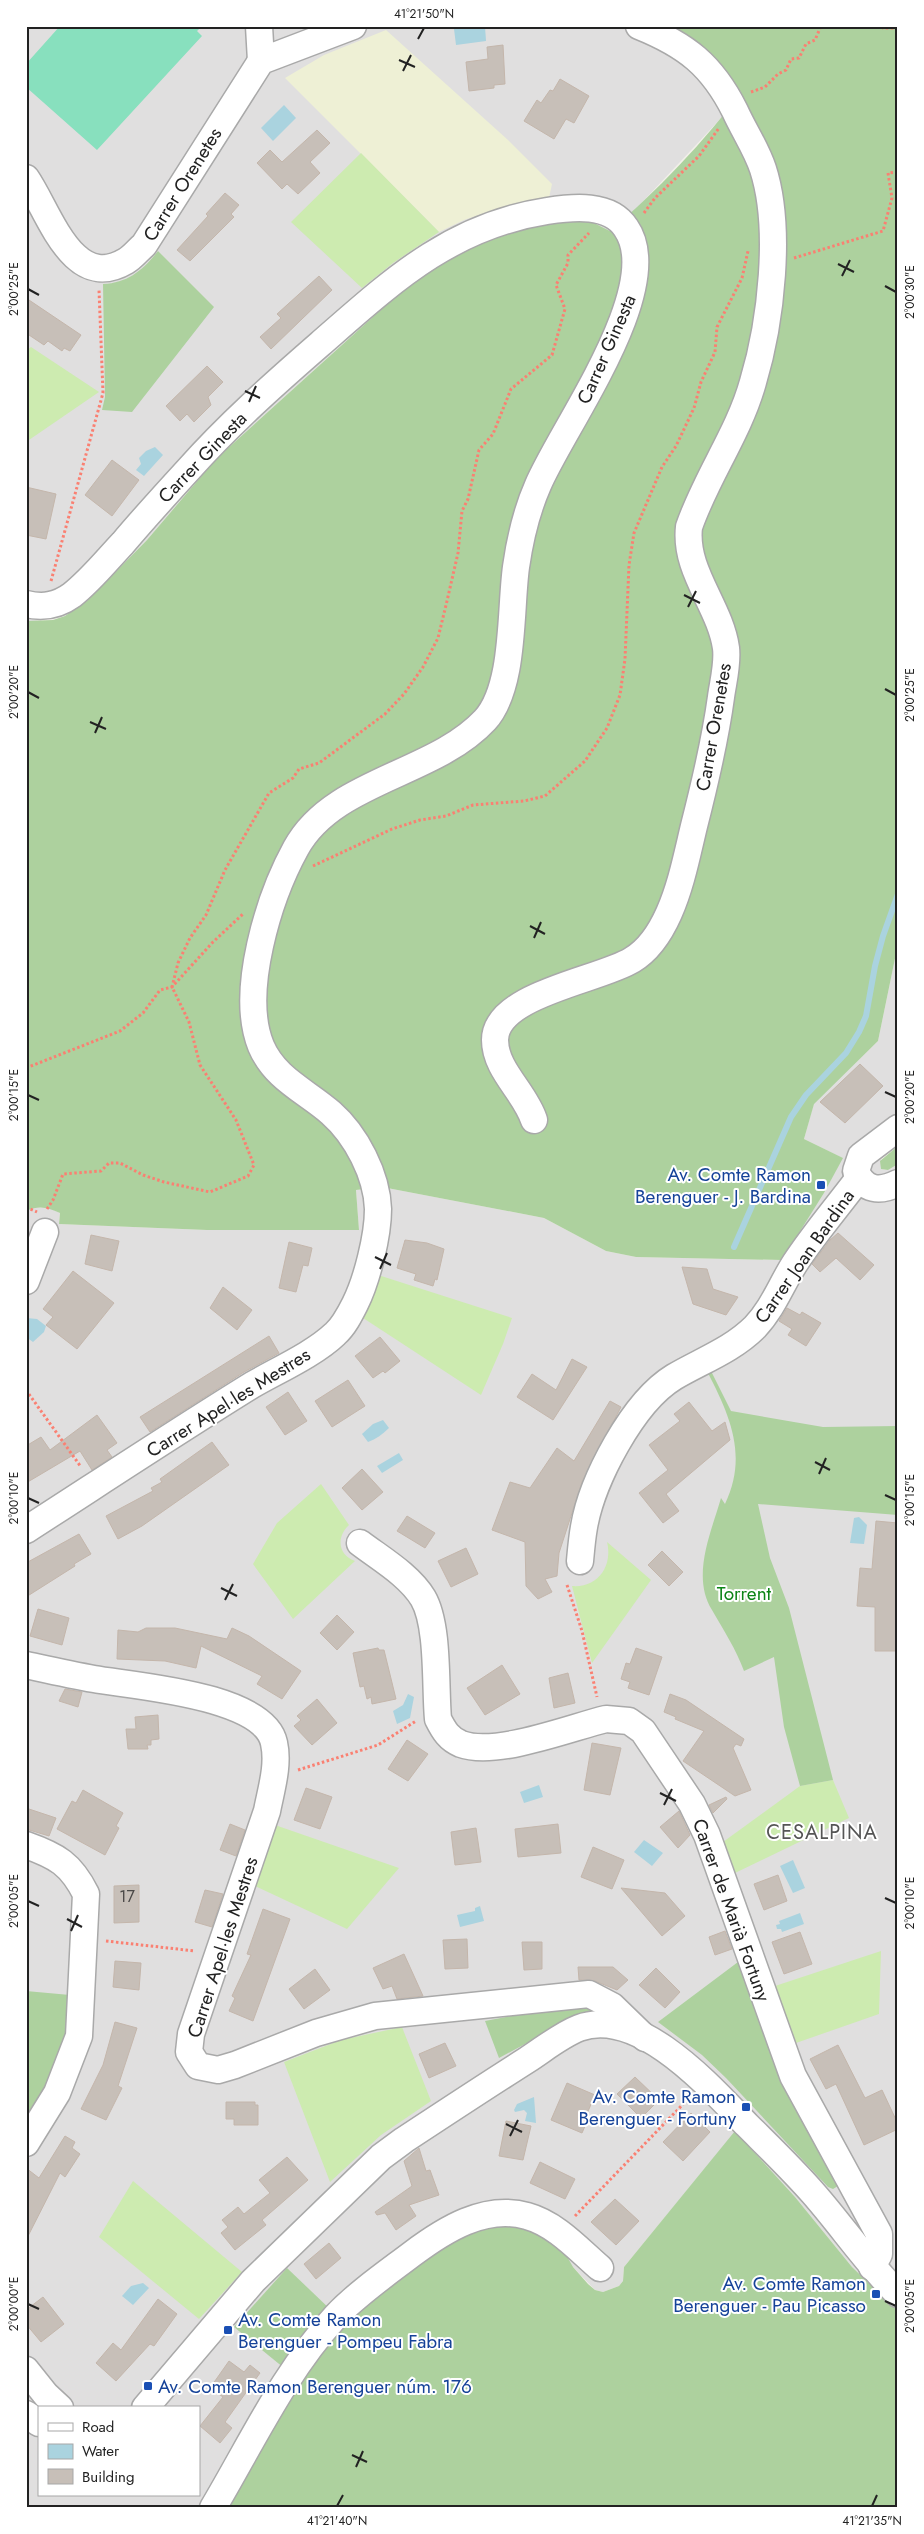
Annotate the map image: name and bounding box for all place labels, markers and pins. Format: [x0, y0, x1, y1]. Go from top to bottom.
place label: Av. Comte Ramon Berenguer - J. Bardina [635, 1161, 811, 1210]
marker: Av. Comte Ramon Berenguer - J. Bardina [815, 1179, 827, 1191]
place label: Av. Comte Ramon Berenguer - Fortuny [579, 2083, 737, 2132]
marker: Av. Comte Ramon Berenguer - Fortuny [740, 2101, 752, 2113]
place label: Av. Comte Ramon Berenguer - Pau Picasso [673, 2270, 866, 2319]
marker: Av. Comte Ramon Berenguer - Pau Picasso [870, 2288, 882, 2300]
place label: Av. Comte Ramon Berenguer - Pompeu Fabra [238, 2306, 453, 2355]
marker: Av. Comte Ramon Berenguer - Pompeu Fabra [222, 2324, 234, 2336]
place label: Av. Comte Ramon Berenguer núm. 176 [158, 2373, 472, 2400]
marker: Av. Comte Ramon Berenguer núm. 176 [142, 2380, 154, 2392]

